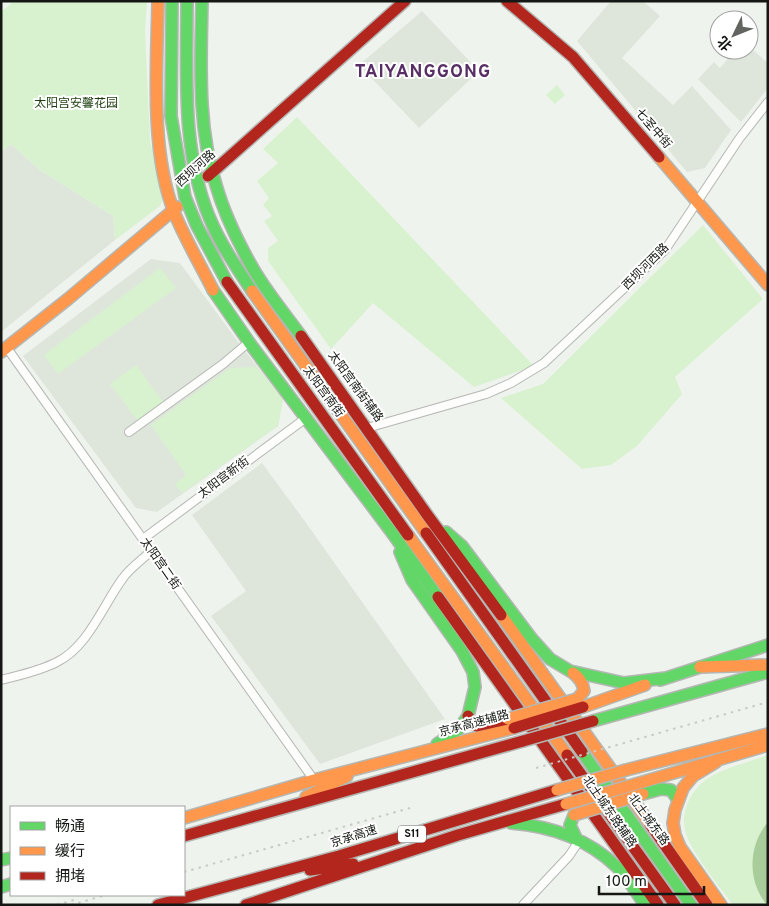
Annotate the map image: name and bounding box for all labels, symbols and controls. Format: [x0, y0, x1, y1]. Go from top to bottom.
north arrow [709, 10, 759, 60]
text: 北 [715, 32, 737, 54]
district label: TAIYANGGONG [355, 61, 491, 84]
park label: 太阳宫安馨花园 [34, 96, 118, 112]
street label: 七圣中街 [631, 106, 675, 152]
street label: 西坝河路 [173, 147, 219, 191]
street label: 西坝河西路 [619, 240, 673, 294]
street label: 太阳宫南街辅路 [324, 349, 386, 425]
street label: 太阳宫南街 [300, 363, 346, 421]
street label: 太阳宫新街 [195, 454, 253, 502]
street label: 太阳宫二街 [136, 535, 184, 593]
street label: 京承高速辅路 [437, 707, 511, 741]
street label: 北土城东路辅路 [578, 773, 640, 851]
street label: 北土城东路 [624, 791, 672, 849]
legend [10, 806, 185, 896]
text: 畅通 [55, 818, 85, 837]
street label: 京承高速 [329, 822, 379, 852]
road number: S11 [398, 826, 426, 842]
text: 缓行 [55, 843, 85, 862]
scale bar [599, 864, 704, 896]
text: 拥堵 [55, 868, 85, 887]
text: 100 m [606, 873, 647, 892]

